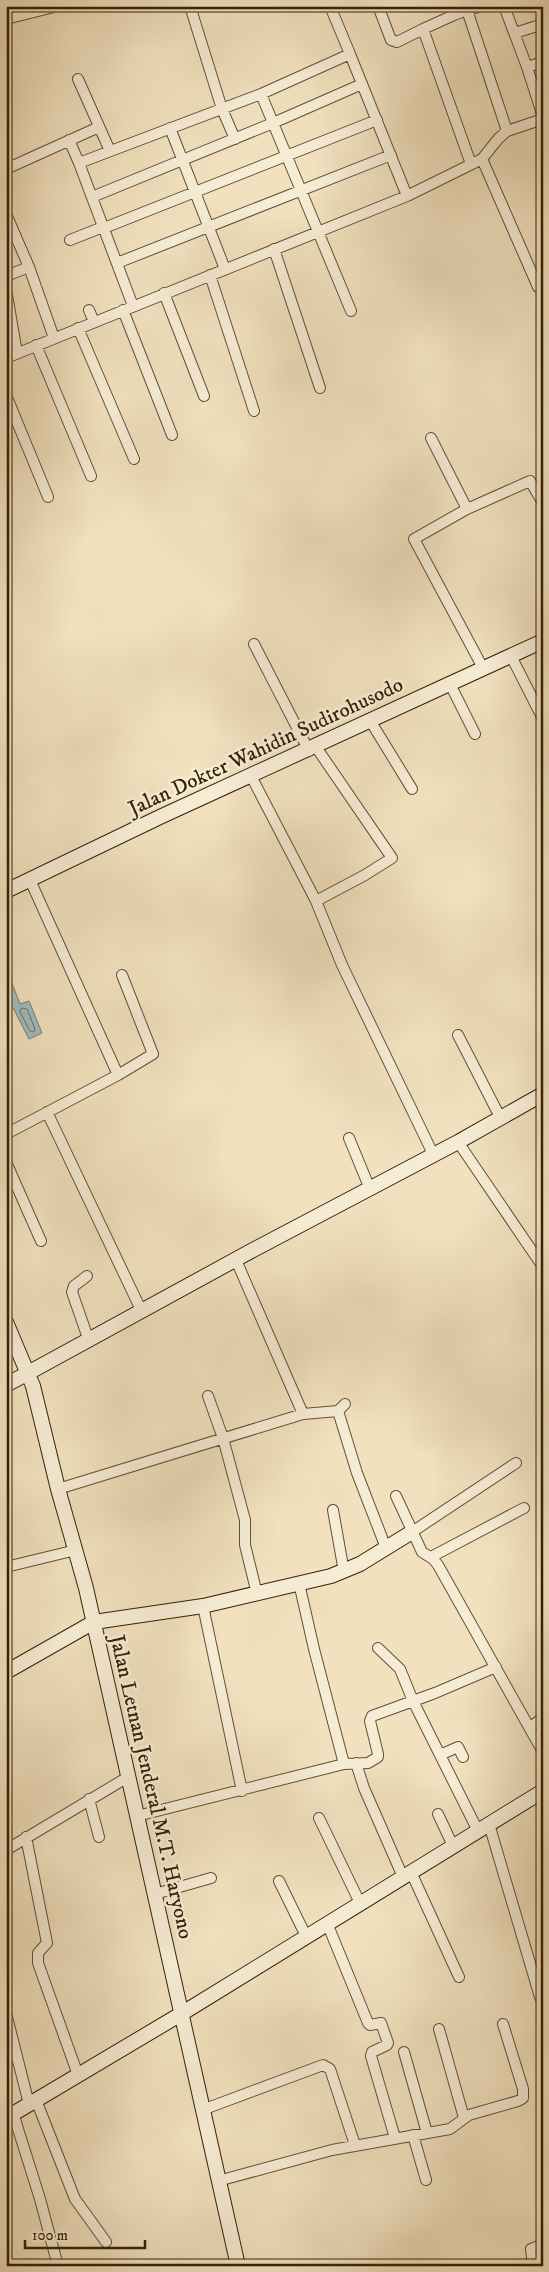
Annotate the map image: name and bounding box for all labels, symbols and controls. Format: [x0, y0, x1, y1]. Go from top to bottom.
street label: Jalan Dokter Wahidin Sudirohusodo [123, 672, 407, 823]
street label: Jalan Letnan Jenderal M.T. Haryono [103, 1631, 199, 1941]
scale bar [25, 2217, 145, 2249]
text: 100 m [32, 2226, 68, 2245]

